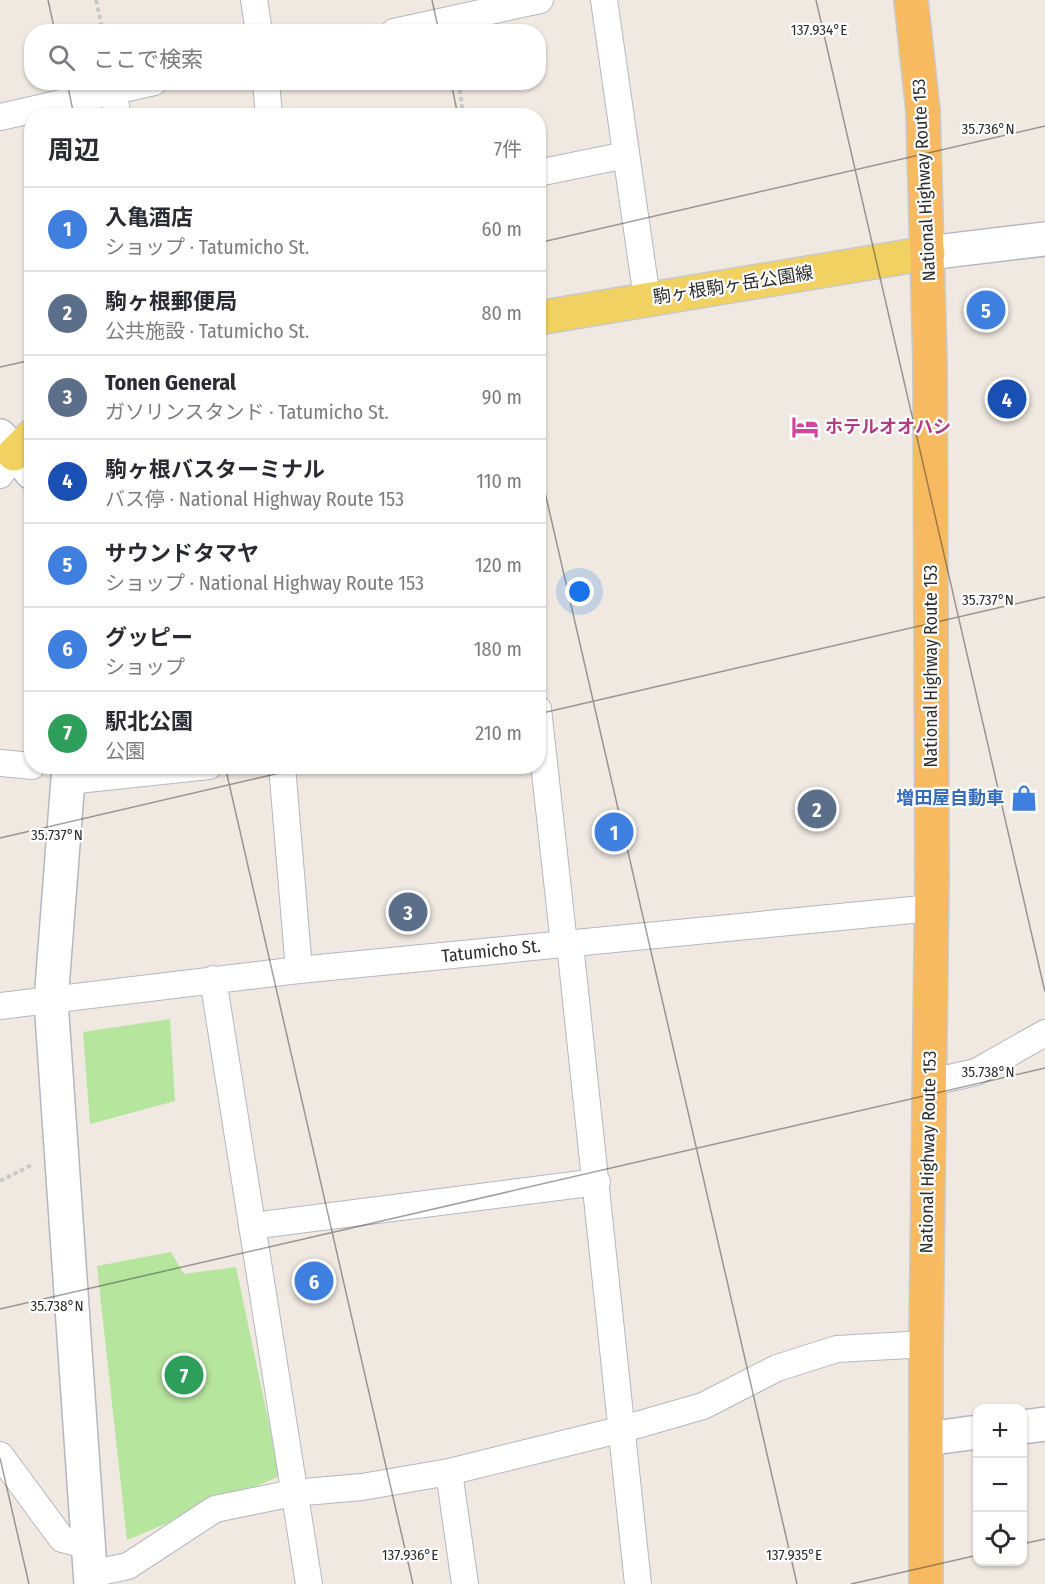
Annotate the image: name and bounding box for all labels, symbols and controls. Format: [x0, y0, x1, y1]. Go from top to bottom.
text: 137.934°E [791, 21, 847, 39]
search box [24, 24, 546, 90]
icon: search [45, 41, 78, 74]
text: ここで検索 [93, 46, 203, 73]
street label: National Highway Route 153 [908, 78, 940, 282]
text: 35.736°N [962, 120, 1015, 138]
text: 周辺 [48, 135, 100, 166]
text: 7件 [494, 137, 522, 161]
text: 入亀酒店 [105, 204, 193, 231]
text: 1 [63, 217, 72, 241]
text: 60 m [482, 217, 522, 241]
text: ショップ · Tatumicho St. [105, 235, 309, 259]
street label: 駒ヶ根駒ヶ岳公園線 [651, 261, 815, 309]
text: 駒ヶ根郵便局 [105, 288, 237, 315]
pin: 5 [966, 288, 1006, 332]
text: 2 [63, 301, 72, 325]
text: 80 m [482, 301, 522, 325]
text: 公共施設 · Tatumicho St. [105, 319, 309, 343]
text: Tonen General [105, 369, 236, 396]
pin: 4 [988, 376, 1026, 422]
text: 3 [63, 385, 72, 409]
text: 90 m [482, 385, 522, 409]
text: ガソリンスタンド · Tatumicho St. [105, 400, 389, 424]
hotel icon: ホテルオオハシ [790, 412, 820, 442]
place label: ホテルオオハシ [825, 416, 951, 438]
text: 駒ヶ根バスターミナル [105, 456, 325, 483]
text: 4 [62, 469, 73, 493]
text: 110 m [476, 469, 522, 493]
text: バス停 · National Highway Route 153 [105, 487, 404, 511]
text: サウンドタマヤ [105, 540, 259, 567]
text: 5 [63, 553, 72, 577]
text: 120 m [475, 553, 522, 577]
street label: National Highway Route 153 [920, 565, 942, 767]
text: ショップ · National Highway Route 153 [105, 571, 424, 595]
your location [565, 577, 594, 606]
text: 35.737°N [962, 591, 1014, 609]
text: グッピー [105, 624, 193, 651]
text: 6 [62, 637, 73, 661]
text: 180 m [474, 637, 522, 661]
text: ショップ [105, 655, 185, 679]
text: 駅北公園 [105, 708, 193, 735]
text: 7 [63, 721, 72, 745]
text: 210 m [475, 721, 522, 745]
text: 公園 [105, 739, 145, 763]
shop icon: 増田屋自動車 [1009, 783, 1039, 813]
pin: 2 [798, 786, 836, 832]
place label: 増田屋自動車 [896, 787, 1004, 809]
pin: 1 [594, 810, 634, 854]
text: 35.737°N [31, 826, 83, 844]
pin: 3 [388, 890, 428, 934]
street label: Tatumicho St. [440, 935, 542, 967]
street label: National Highway Route 153 [915, 1050, 941, 1254]
text: 35.738°N [961, 1063, 1015, 1081]
pin: 6 [294, 1258, 334, 1304]
text: 35.738°N [30, 1297, 84, 1315]
pin: 7 [164, 1352, 204, 1398]
map controls [973, 1404, 1027, 1566]
button: + [973, 1404, 1027, 1458]
button: − [973, 1458, 1027, 1512]
button: locate [973, 1512, 1027, 1566]
text: 137.936°E [382, 1546, 438, 1564]
text: 137.935°E [766, 1546, 822, 1564]

